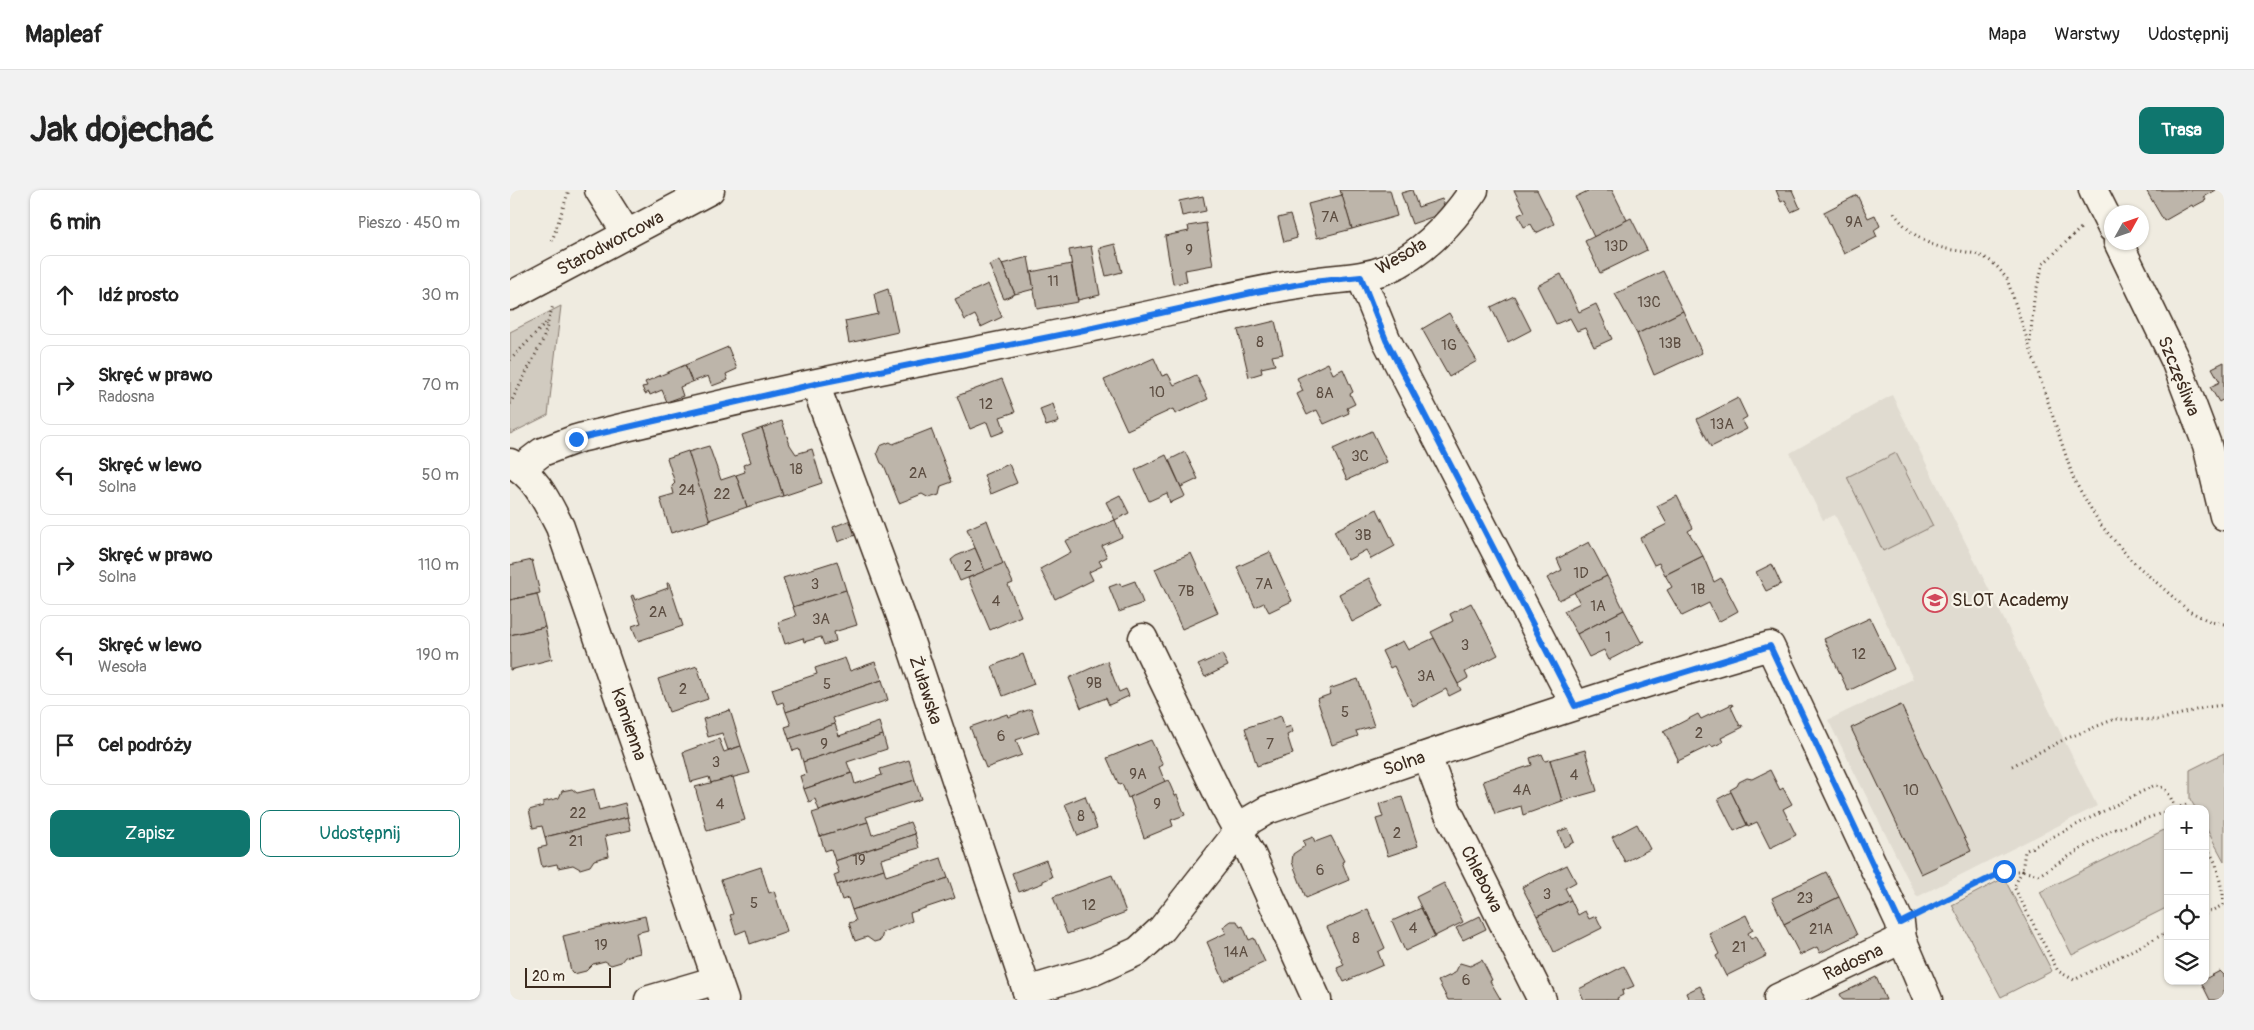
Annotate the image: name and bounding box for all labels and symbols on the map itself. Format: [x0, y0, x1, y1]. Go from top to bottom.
north arrow [2104, 205, 2149, 250]
street label: Starodworcowa [553, 206, 668, 281]
house number: 7A [1321, 208, 1339, 227]
house number: 9A [1845, 213, 1863, 232]
street label: Wesoła [1372, 233, 1431, 280]
house number: 13D [1604, 237, 1628, 256]
house number: 9 [1185, 241, 1193, 260]
house number: 11 [1047, 272, 1059, 291]
house number: 13C [1637, 293, 1661, 312]
house number: 8 [1256, 333, 1264, 352]
street label: Szczęśliwa [2152, 333, 2205, 419]
house number: 13B [1659, 334, 1681, 353]
house number: 1G [1441, 336, 1457, 355]
house number: 10 [1149, 383, 1165, 402]
house number: 8A [1316, 384, 1334, 403]
house number: 12 [979, 395, 993, 414]
house number: 13A [1710, 415, 1734, 434]
route end [565, 428, 588, 451]
house number: 3C [1351, 447, 1369, 466]
house number: 18 [789, 460, 803, 479]
house number: 2A [909, 464, 927, 483]
house number: 24 [678, 481, 696, 500]
house number: 22 [714, 485, 730, 504]
house number: 3B [1355, 526, 1371, 545]
house number: 2 [964, 557, 972, 576]
house number: 1D [1573, 564, 1589, 583]
house number: 3 [811, 575, 819, 594]
house number: 7A [1255, 575, 1273, 594]
house number: 1B [1691, 580, 1705, 599]
house number: 7B [1178, 582, 1194, 601]
school or university icon: SLOT Academy [1922, 587, 1948, 613]
place label: SLOT Academy [1952, 589, 2069, 612]
house number: 4 [992, 592, 1001, 611]
house number: 1A [1590, 597, 1606, 616]
house number: 2A [649, 603, 667, 622]
house number: 3A [812, 610, 830, 629]
house number: 1 [1605, 628, 1611, 647]
house number: 3 [1461, 636, 1469, 655]
house number: 12 [1852, 645, 1866, 664]
street label: Żuławska [904, 653, 947, 727]
house number: 3A [1417, 667, 1435, 686]
house number: 9B [1086, 674, 1102, 693]
house number: 5 [823, 675, 831, 694]
house number: 2 [679, 680, 687, 699]
street label: Kamienna [605, 685, 652, 764]
house number: 5 [1341, 703, 1349, 722]
house number: 2 [1695, 724, 1703, 743]
house number: 6 [997, 727, 1005, 746]
house number: 9 [820, 735, 828, 754]
house number: 7 [1266, 735, 1274, 754]
street label: Solna [1380, 746, 1428, 781]
house number: 3 [712, 753, 720, 772]
house number: 9A [1129, 765, 1147, 784]
house number: 4 [1570, 766, 1579, 785]
house number: 4A [1513, 781, 1531, 800]
house number: 10 [1903, 781, 1919, 800]
house number: 4 [716, 795, 725, 814]
house number: 9 [1153, 795, 1161, 814]
house number: 22 [570, 804, 586, 823]
house number: 8 [1077, 807, 1085, 826]
house number: 2 [1393, 824, 1401, 843]
house number: 21 [569, 832, 583, 851]
street label: Chlebowa [1455, 842, 1508, 916]
house number: 19 [852, 851, 866, 870]
route start [1993, 860, 2016, 883]
house number: 6 [1316, 861, 1324, 880]
house number: 3 [1543, 885, 1551, 904]
house number: 23 [1797, 889, 1813, 908]
house number: 5 [750, 894, 758, 913]
house number: 12 [1082, 896, 1096, 915]
house number: 4 [1409, 919, 1418, 938]
house number: 21A [1809, 920, 1833, 939]
house number: 8 [1352, 929, 1360, 948]
house number: 19 [594, 936, 608, 955]
house number: 21 [1732, 938, 1746, 957]
street label: Radosna [1820, 939, 1887, 986]
house number: 14A [1224, 943, 1248, 962]
scale bar [525, 965, 611, 988]
house number: 6 [1462, 971, 1470, 990]

